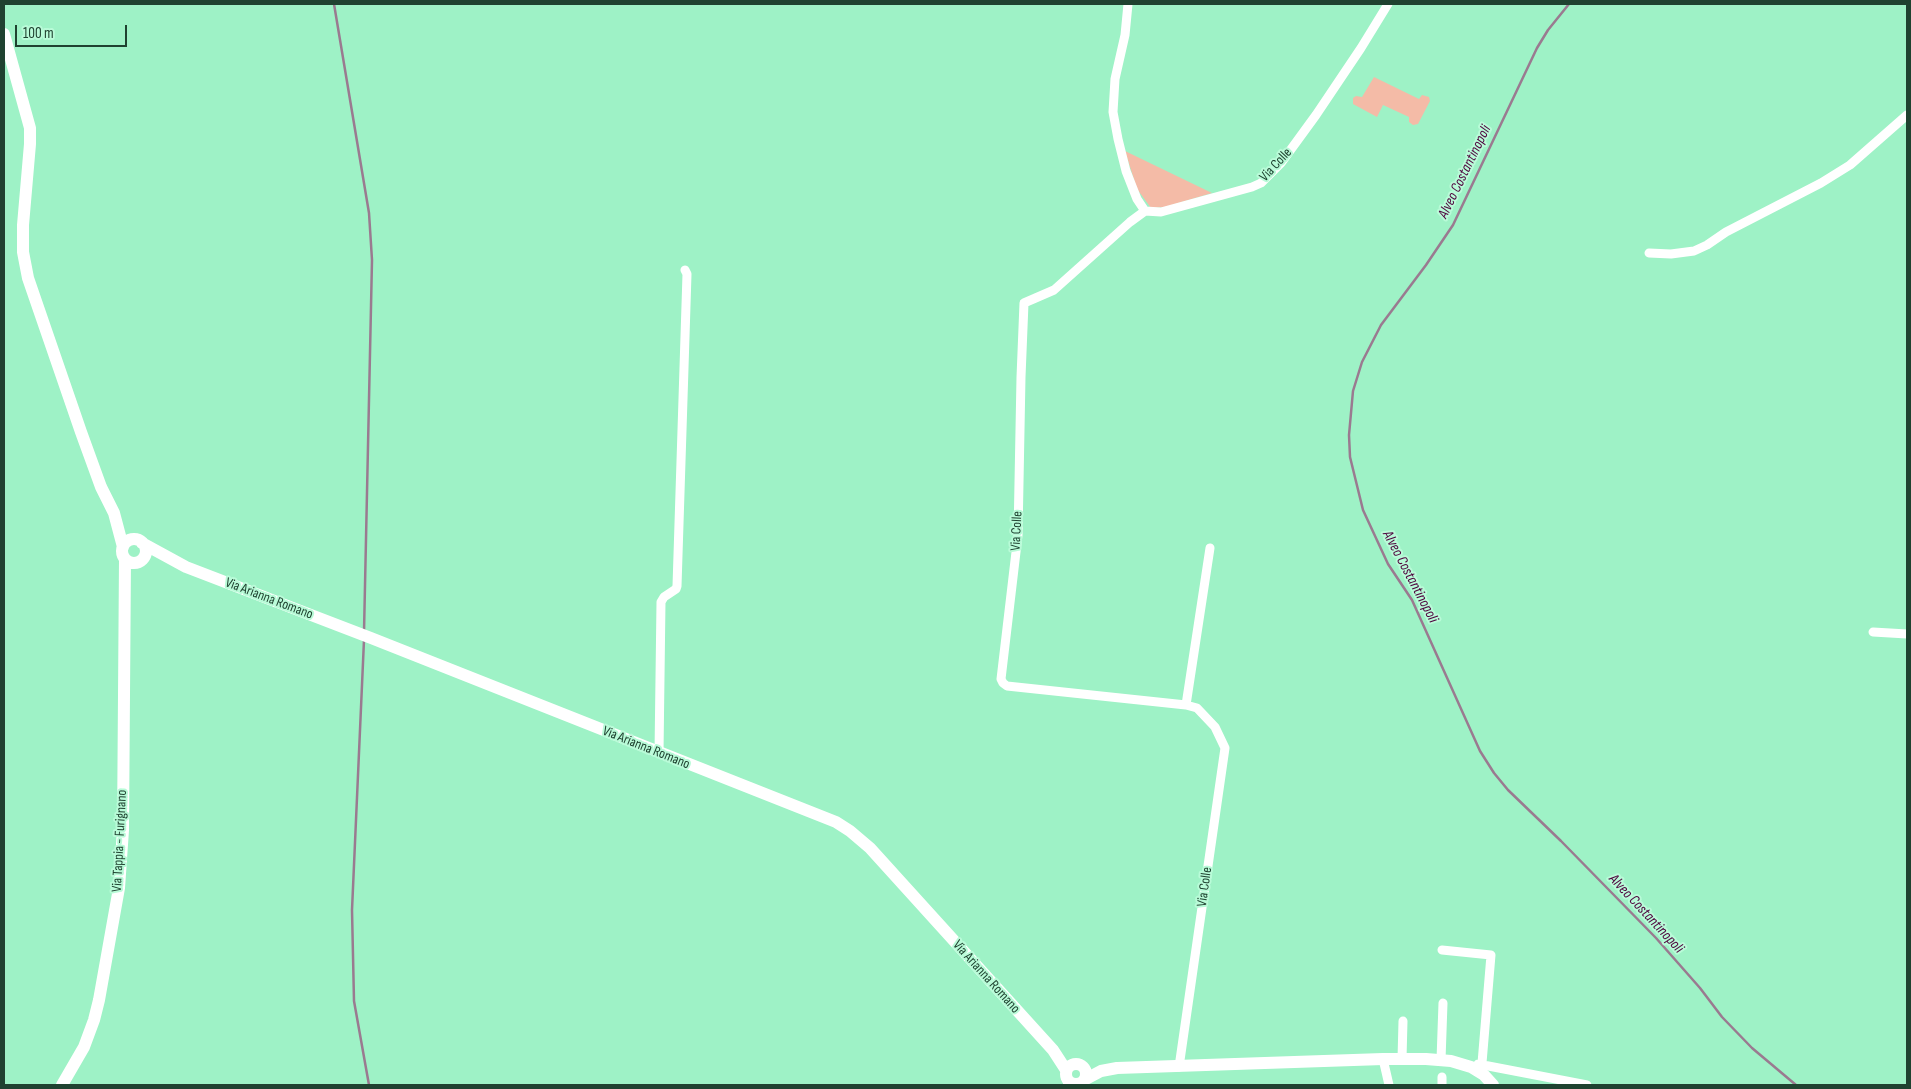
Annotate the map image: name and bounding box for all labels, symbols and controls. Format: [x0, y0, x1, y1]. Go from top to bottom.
scale bar [18, 15, 130, 47]
text: 100 m [23, 24, 54, 43]
water label: Alveo Costantinopoli [1435, 122, 1495, 222]
street label: Via Colle [1256, 145, 1296, 185]
street label: Via Colle [1008, 511, 1026, 551]
water label: Alveo Costantinopoli [1378, 528, 1442, 626]
street label: Via Arianna Romano [223, 575, 315, 623]
street label: Via Arianna Romano [600, 723, 692, 773]
street label: Via Tappia - Furignano [109, 789, 131, 893]
street label: Via Colle [1194, 866, 1216, 908]
water label: Alveo Costantinopoli [1605, 871, 1687, 957]
street label: Via Arianna Romano [949, 937, 1023, 1017]

